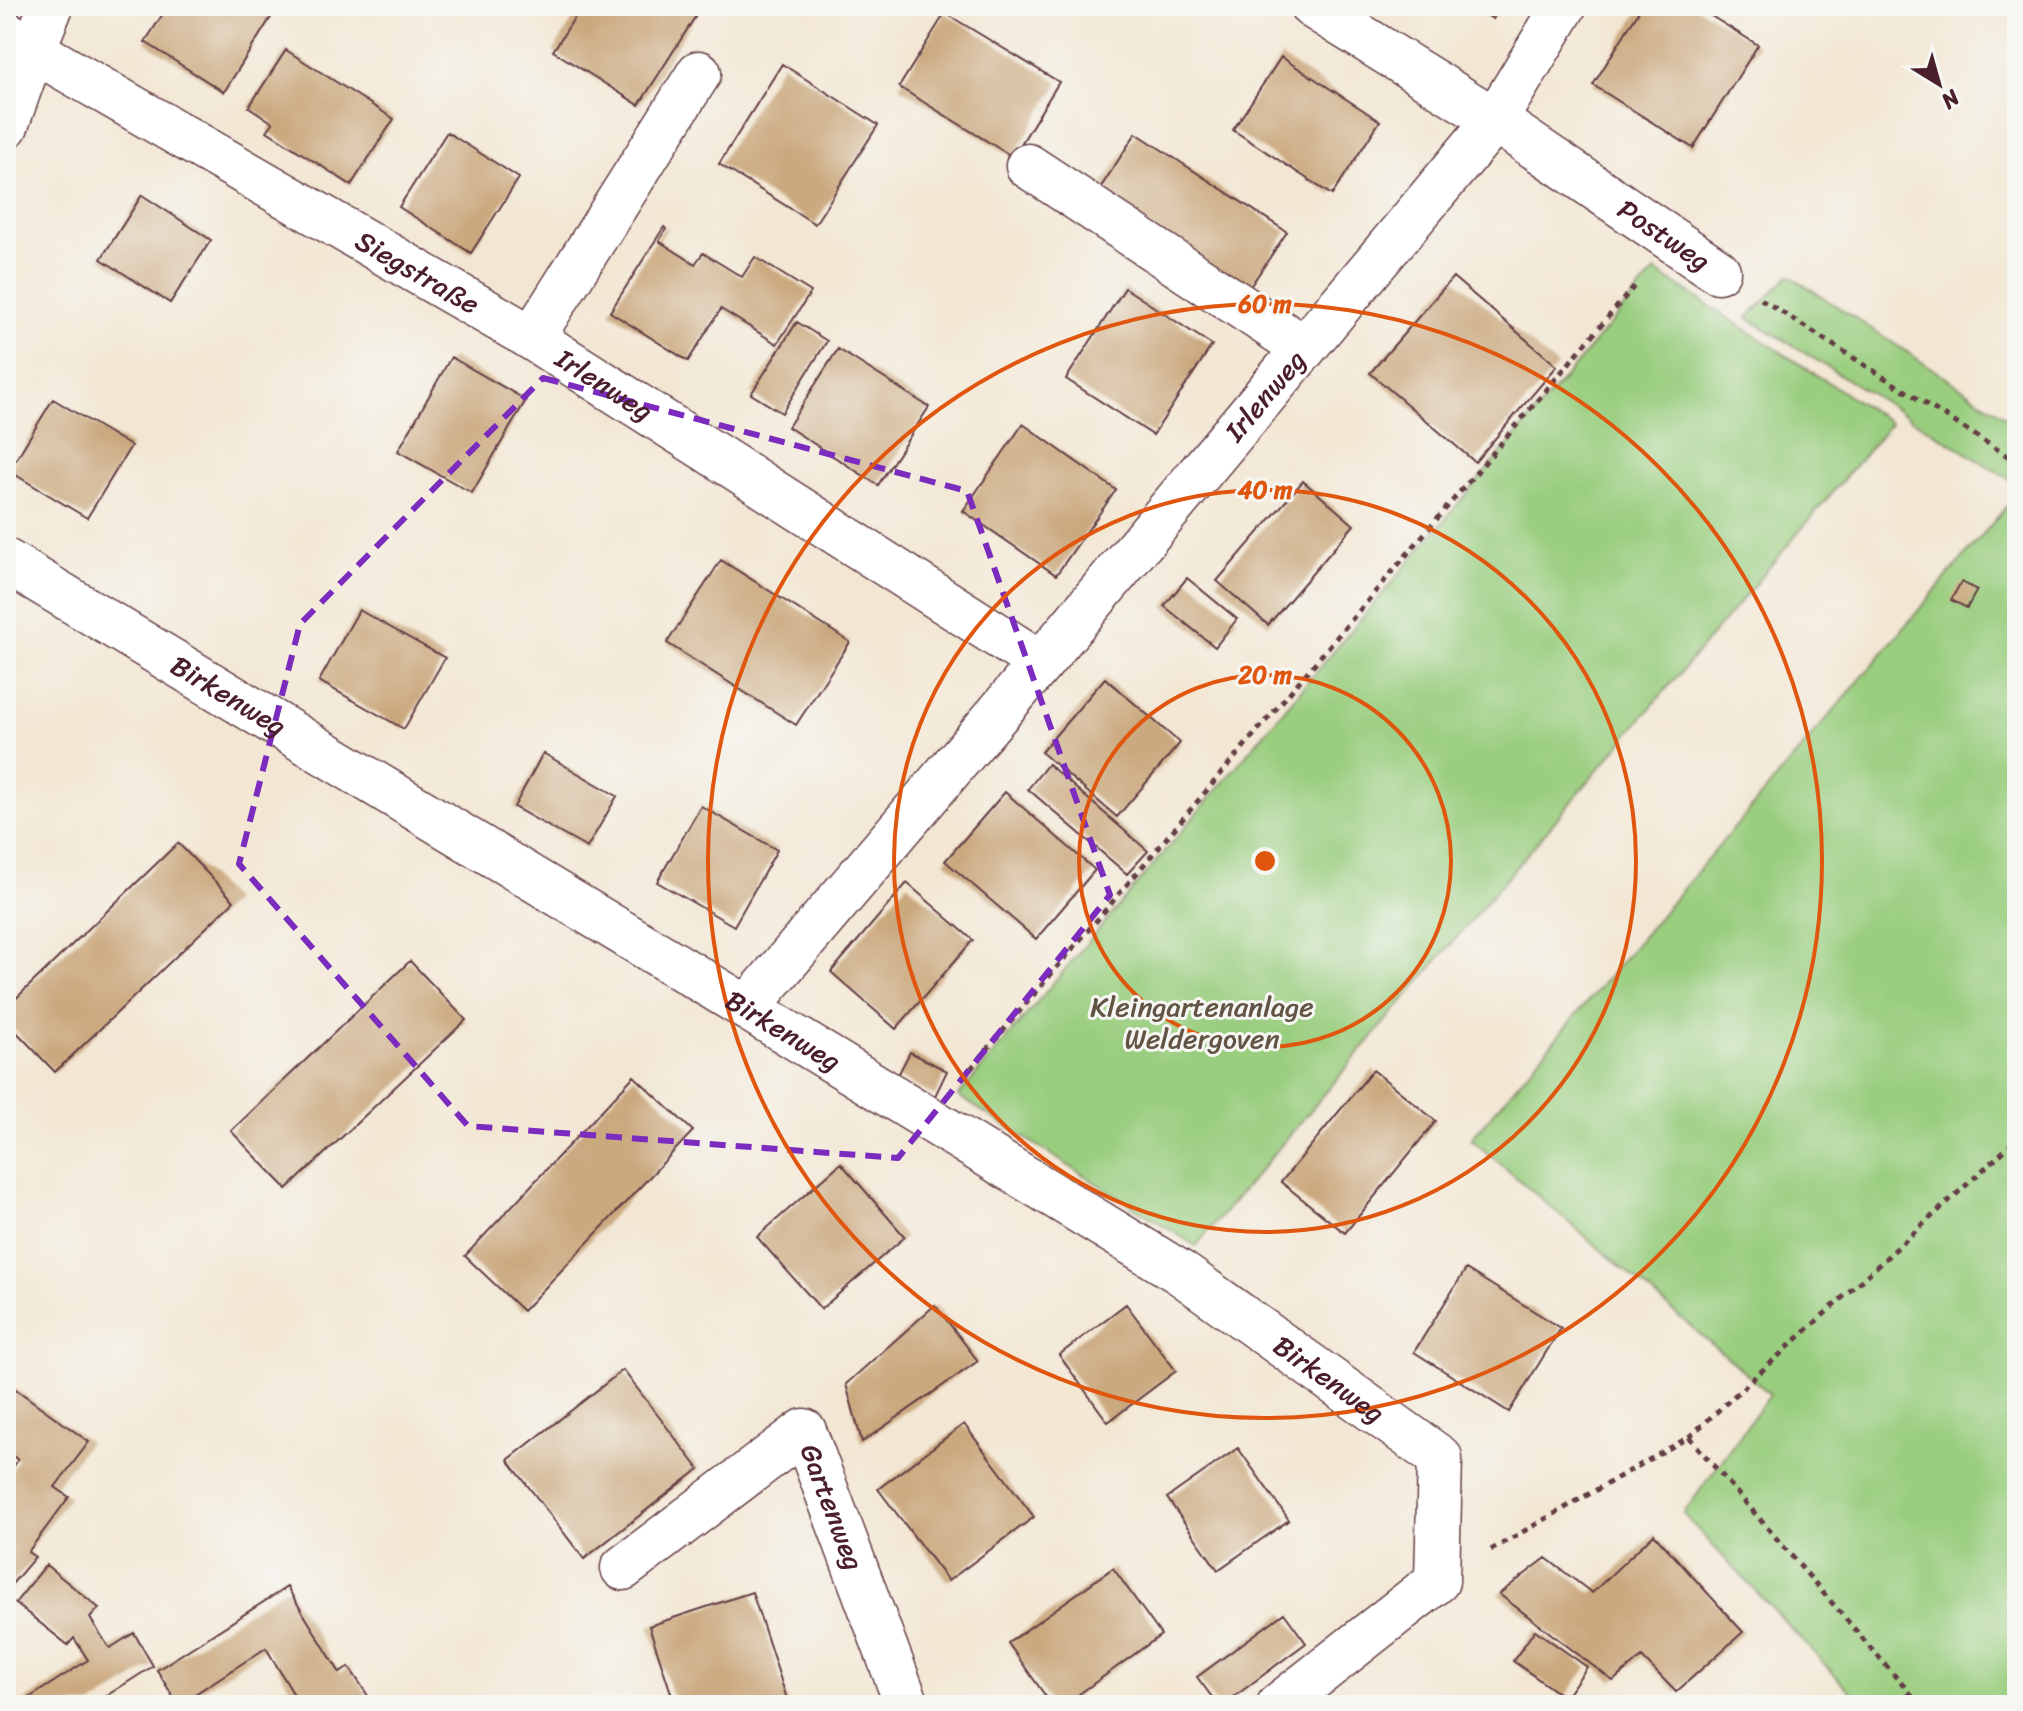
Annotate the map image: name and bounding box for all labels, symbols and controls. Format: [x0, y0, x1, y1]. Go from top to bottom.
north arrow [1899, 44, 1979, 124]
text: N [1932, 79, 1969, 120]
street label: Postweg [1607, 185, 1721, 285]
street label: Siegstraße [346, 217, 489, 328]
text: 60 m [1237, 283, 1292, 325]
street label: Irlenweg [545, 334, 663, 434]
street label: Irlenweg [1211, 339, 1319, 454]
text: 40 m [1238, 469, 1293, 511]
street label: Birkenweg [161, 642, 296, 750]
text: 20 m [1237, 654, 1292, 696]
centre of rings [1251, 847, 1279, 875]
street label: Birkenweg [716, 976, 851, 1085]
park label: Kleingartenanlage Weldergoven [1090, 982, 1314, 1063]
street label: Birkenweg [1262, 1322, 1395, 1437]
street label: Gartenweg [786, 1437, 878, 1577]

